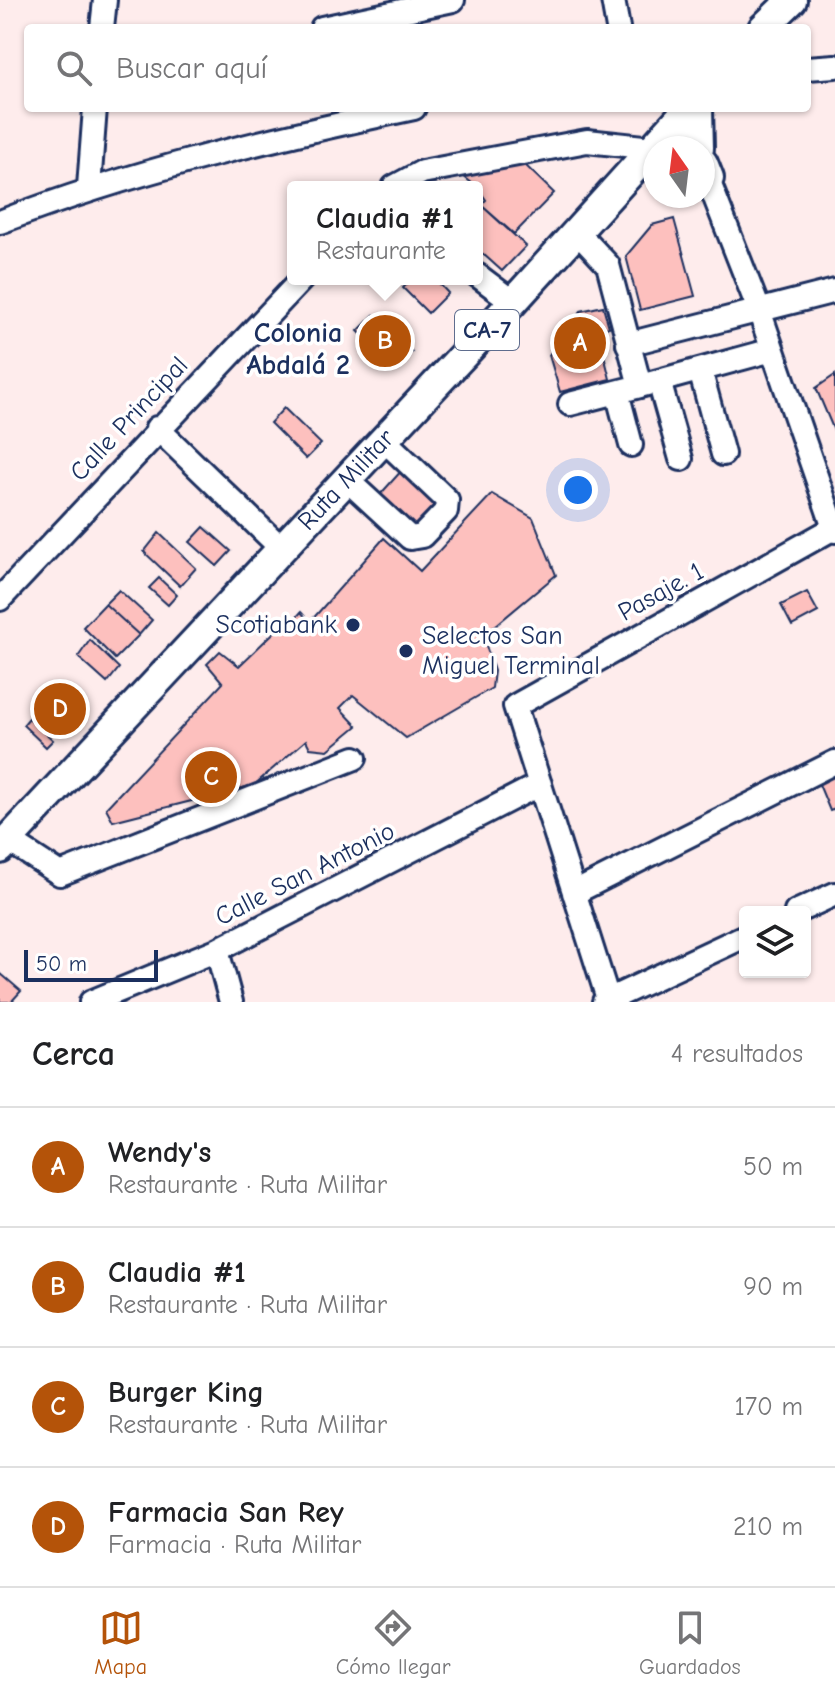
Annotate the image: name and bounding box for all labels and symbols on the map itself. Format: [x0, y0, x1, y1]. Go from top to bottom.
north arrow [643, 136, 715, 208]
road number: CA-7 [455, 310, 519, 350]
pin: B [359, 311, 411, 371]
pin: A [554, 313, 606, 373]
district label: Colonia Abdalá 2 [246, 317, 350, 381]
street label: Calle Principal [64, 351, 194, 487]
street label: Ruta Militar [292, 423, 401, 537]
your location [558, 470, 598, 510]
street label: Pasaje. 1 [613, 556, 709, 628]
place label: Scotiabank [216, 610, 337, 640]
marker: Scotiabank [344, 616, 362, 634]
place label: Selectos San Miguel Terminal [422, 621, 600, 681]
marker: Selectos San Miguel Terminal [397, 642, 415, 660]
pin: D [34, 679, 86, 739]
pin: C [185, 747, 237, 807]
street label: Calle San Antonio [210, 816, 400, 932]
scale bar [24, 946, 158, 982]

